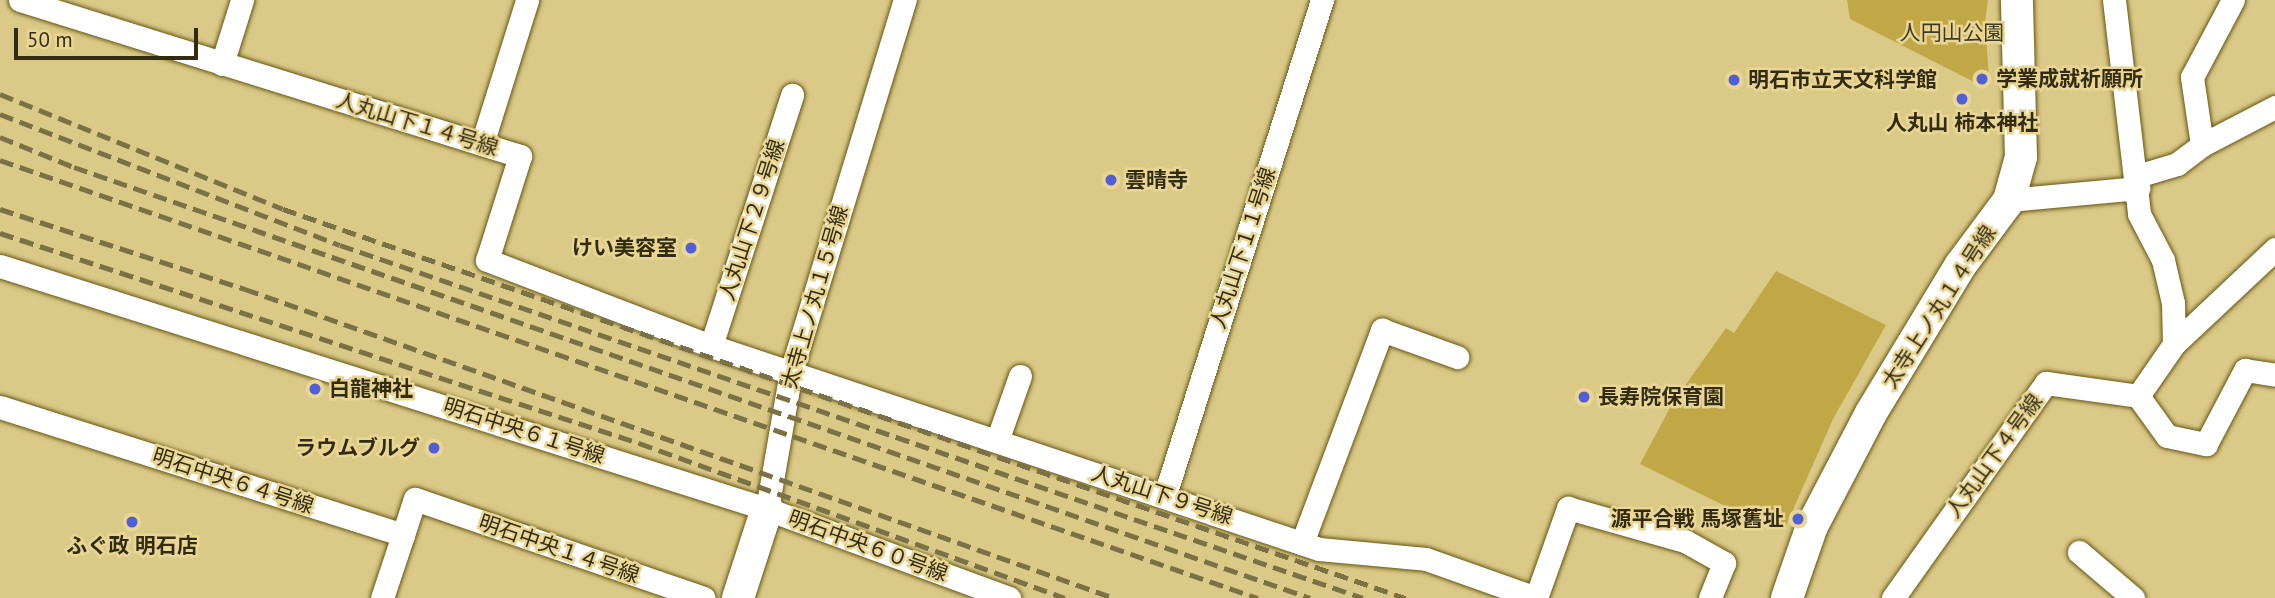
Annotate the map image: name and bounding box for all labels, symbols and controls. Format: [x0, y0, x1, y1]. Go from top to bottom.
scale bar [18, 14, 201, 58]
park label: 人円山公園 [1900, 20, 2004, 46]
text: 50 m [27, 26, 73, 53]
place label: 学業成就祈願所 [1996, 66, 2143, 92]
place label: 明石市立天文科学館 [1748, 67, 1937, 93]
marker: 学業成就祈願所 [1974, 71, 1990, 87]
marker: 明石市立天文科学館 [1726, 72, 1742, 88]
street label: 人丸山下１４号線 [333, 87, 501, 161]
marker: 人丸山 柿本神社 [1954, 91, 1970, 107]
place label: 人丸山 柿本神社 [1886, 110, 2038, 136]
street label: 人丸山下２９号線 [714, 136, 790, 304]
street label: 人丸山下１１号線 [1205, 164, 1281, 332]
place label: 雲晴寺 [1125, 167, 1188, 193]
marker: 雲晴寺 [1103, 172, 1119, 188]
street label: 太寺上ノ丸１５号線 [777, 203, 853, 391]
street label: 太寺上ノ丸１４号線 [1877, 221, 2001, 393]
place label: けい美容室 [572, 235, 677, 261]
marker: けい美容室 [683, 240, 699, 256]
place label: 白龍神社 [329, 376, 413, 402]
marker: 白龍神社 [307, 381, 323, 397]
place label: 長寿院保育園 [1598, 384, 1724, 410]
marker: 長寿院保育園 [1576, 389, 1592, 405]
street label: 人丸山下４号線 [1941, 389, 2047, 523]
street label: 明石中央６１号線 [440, 393, 608, 469]
place label: ラウムブルグ [294, 435, 420, 461]
marker: ラウムブルグ [426, 440, 442, 456]
street label: 明石中央６４号線 [149, 443, 317, 519]
street label: 人丸山下９号線 [1088, 460, 1236, 530]
street label: 明石中央６０号線 [785, 505, 951, 587]
place label: 源平合戦 馬塚舊址 [1611, 506, 1784, 532]
street label: 明石中央１４号線 [475, 510, 643, 588]
marker: 源平合戦 馬塚舊址 [1790, 511, 1806, 527]
marker: ふぐ政 明石店 [124, 514, 140, 530]
place label: ふぐ政 明石店 [66, 533, 198, 559]

